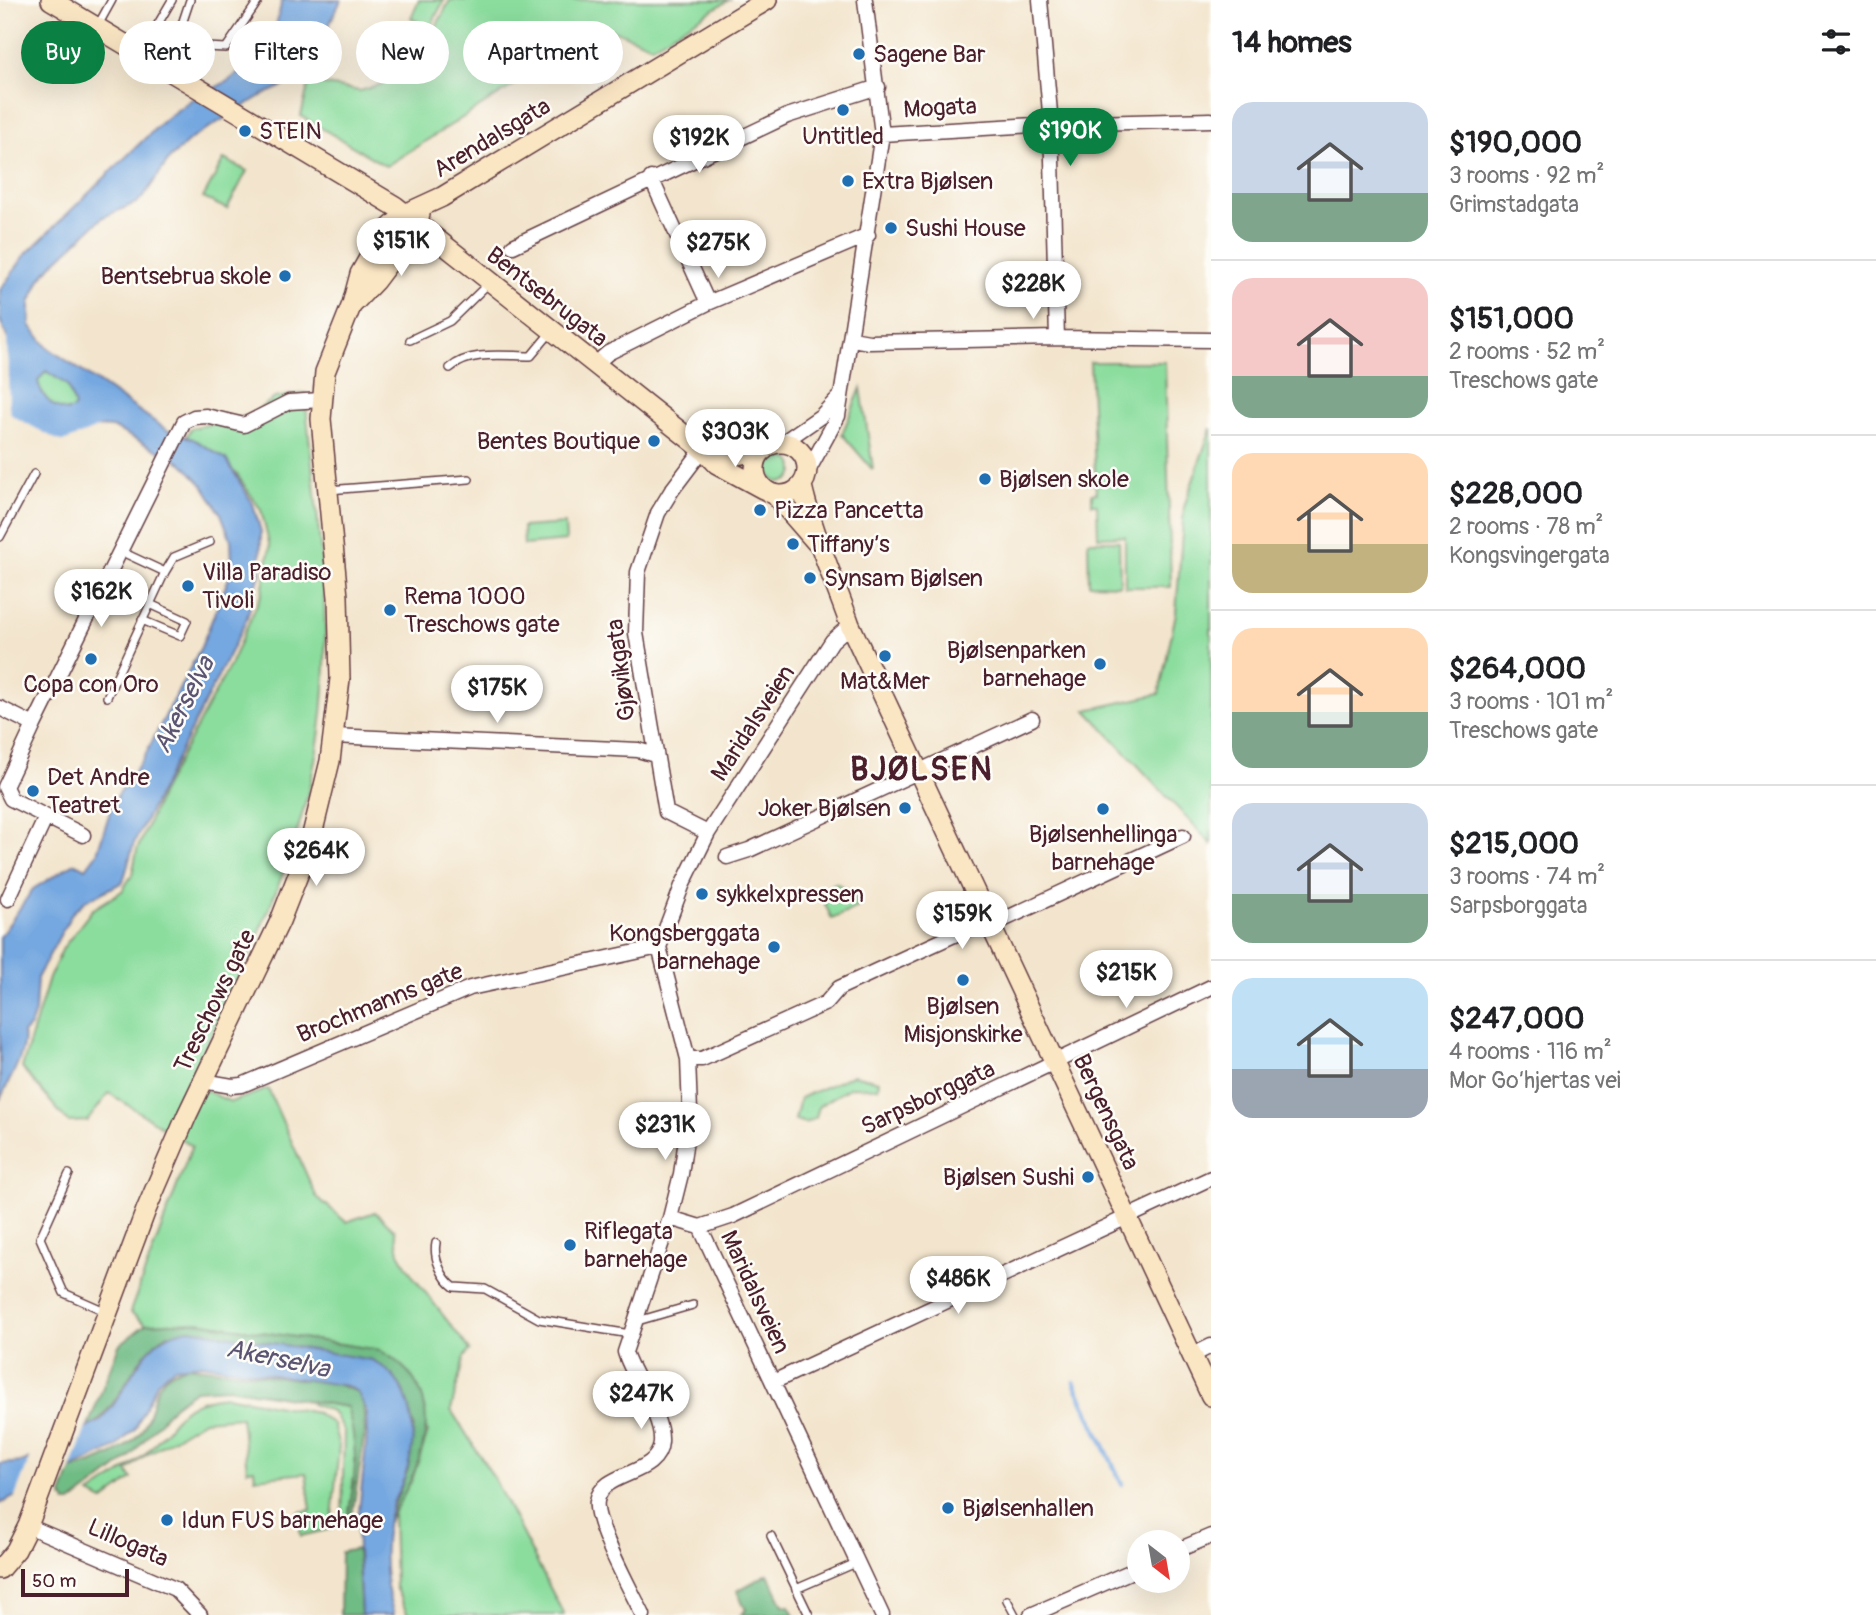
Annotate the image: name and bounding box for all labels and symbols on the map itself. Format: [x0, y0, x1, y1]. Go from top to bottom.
place label: Sagene Bar [873, 40, 986, 69]
marker: Sagene Bar [851, 46, 867, 62]
street label: Arendalsgata [428, 92, 556, 184]
street label: Mogata [903, 92, 977, 124]
marker: Untitled [835, 102, 851, 118]
pin: $190K [1021, 108, 1119, 168]
pin: $192K [650, 116, 748, 175]
place label: STEIN [259, 117, 322, 146]
place label: Untitled [802, 122, 884, 151]
marker: STEIN [237, 123, 253, 139]
place label: Extra Bjølsen [862, 167, 993, 196]
marker: Extra Bjølsen [840, 173, 856, 189]
place label: Sushi House [905, 214, 1026, 243]
pin: $151K [352, 218, 450, 278]
pin: $275K [669, 220, 767, 280]
marker: Sushi House [883, 220, 899, 236]
street label: Bentsebrugata [480, 241, 614, 353]
place label: Bentsebrua skole [101, 262, 271, 291]
pin: $228K [984, 262, 1082, 321]
marker: Bentsebrua skole [277, 268, 293, 284]
pin: $303K [686, 410, 784, 469]
place label: Bentes Boutique [477, 427, 640, 456]
marker: Bentes Boutique [646, 433, 662, 449]
place label: Bjølsen skole [999, 465, 1129, 494]
marker: Bjølsen skole [977, 471, 993, 487]
place label: Pizza Pancetta [774, 496, 924, 525]
marker: Pizza Pancetta [752, 502, 768, 518]
place label: Tiffany’s [807, 530, 890, 559]
marker: Tiffany’s [785, 536, 801, 552]
place label: Villa Paradiso Tivoli [202, 558, 331, 615]
place label: Synsam Bjølsen [824, 564, 983, 593]
pin: $162K [52, 570, 150, 629]
marker: Synsam Bjølsen [802, 570, 818, 586]
marker: Villa Paradiso Tivoli [180, 578, 196, 594]
place label: Rema 1000 Treschows gate [404, 582, 560, 639]
marker: Rema 1000 Treschows gate [382, 602, 398, 618]
street label: Gjøvikgata [600, 617, 642, 723]
place label: Bjølsenparken barnehage [947, 636, 1086, 693]
marker: Mat&Mer [877, 648, 893, 664]
water label: Akerselva [146, 650, 223, 759]
marker: Copa con Oro [83, 651, 99, 667]
marker: Bjølsenparken barnehage [1092, 656, 1108, 672]
street label: Maridalsveien [705, 660, 801, 786]
pin: $175K [448, 666, 546, 725]
place label: Mat&Mer [840, 667, 930, 696]
place label: Copa con Oro [23, 670, 159, 699]
district label: BJØLSEN [850, 750, 994, 790]
place label: Det Andre Teatret [47, 763, 150, 820]
marker: Det Andre Teatret [25, 783, 41, 799]
place label: Joker Bjølsen [758, 794, 891, 823]
marker: Joker Bjølsen [897, 800, 913, 816]
marker: Bjølsenhellinga barnehage [1095, 801, 1111, 817]
place label: Bjølsenhellinga barnehage [1029, 820, 1177, 877]
pin: $264K [267, 828, 365, 888]
place label: sykkelxpressen [716, 880, 864, 909]
marker: sykkelxpressen [694, 886, 710, 902]
pin: $159K [913, 892, 1011, 951]
place label: Kongsberggata barnehage [609, 919, 760, 976]
street label: Treschows gate [168, 925, 262, 1077]
marker: Kongsberggata barnehage [766, 939, 782, 955]
pin: $215K [1077, 950, 1175, 1010]
street label: Brochmanns gate [293, 956, 467, 1049]
marker: Bjølsen Misjonskirke [955, 972, 971, 988]
place label: Bjølsen Misjonskirke [904, 992, 1023, 1049]
street label: Bergensgata [1067, 1049, 1145, 1175]
street label: Sarpsborggata [856, 1054, 1000, 1142]
pin: $231K [616, 1102, 714, 1162]
place label: Bjølsen Sushi [943, 1163, 1074, 1192]
marker: Bjølsen Sushi [1080, 1169, 1096, 1185]
place label: Riflegata barnehage [584, 1217, 687, 1274]
street label: Maridalsveien [714, 1226, 796, 1358]
marker: Riflegata barnehage [562, 1237, 578, 1253]
pin: $486K [909, 1256, 1007, 1316]
water label: Akerselva [224, 1333, 334, 1386]
pin: $247K [592, 1372, 690, 1431]
place label: Bjølsenhallen [962, 1494, 1094, 1523]
marker: Bjølsenhallen [940, 1500, 956, 1516]
place label: Idun FUS barnehage [181, 1506, 383, 1535]
street label: Lillogata [83, 1512, 173, 1574]
marker: Idun FUS barnehage [159, 1512, 175, 1528]
north arrow [1127, 1530, 1190, 1592]
scale bar [21, 1566, 130, 1598]

